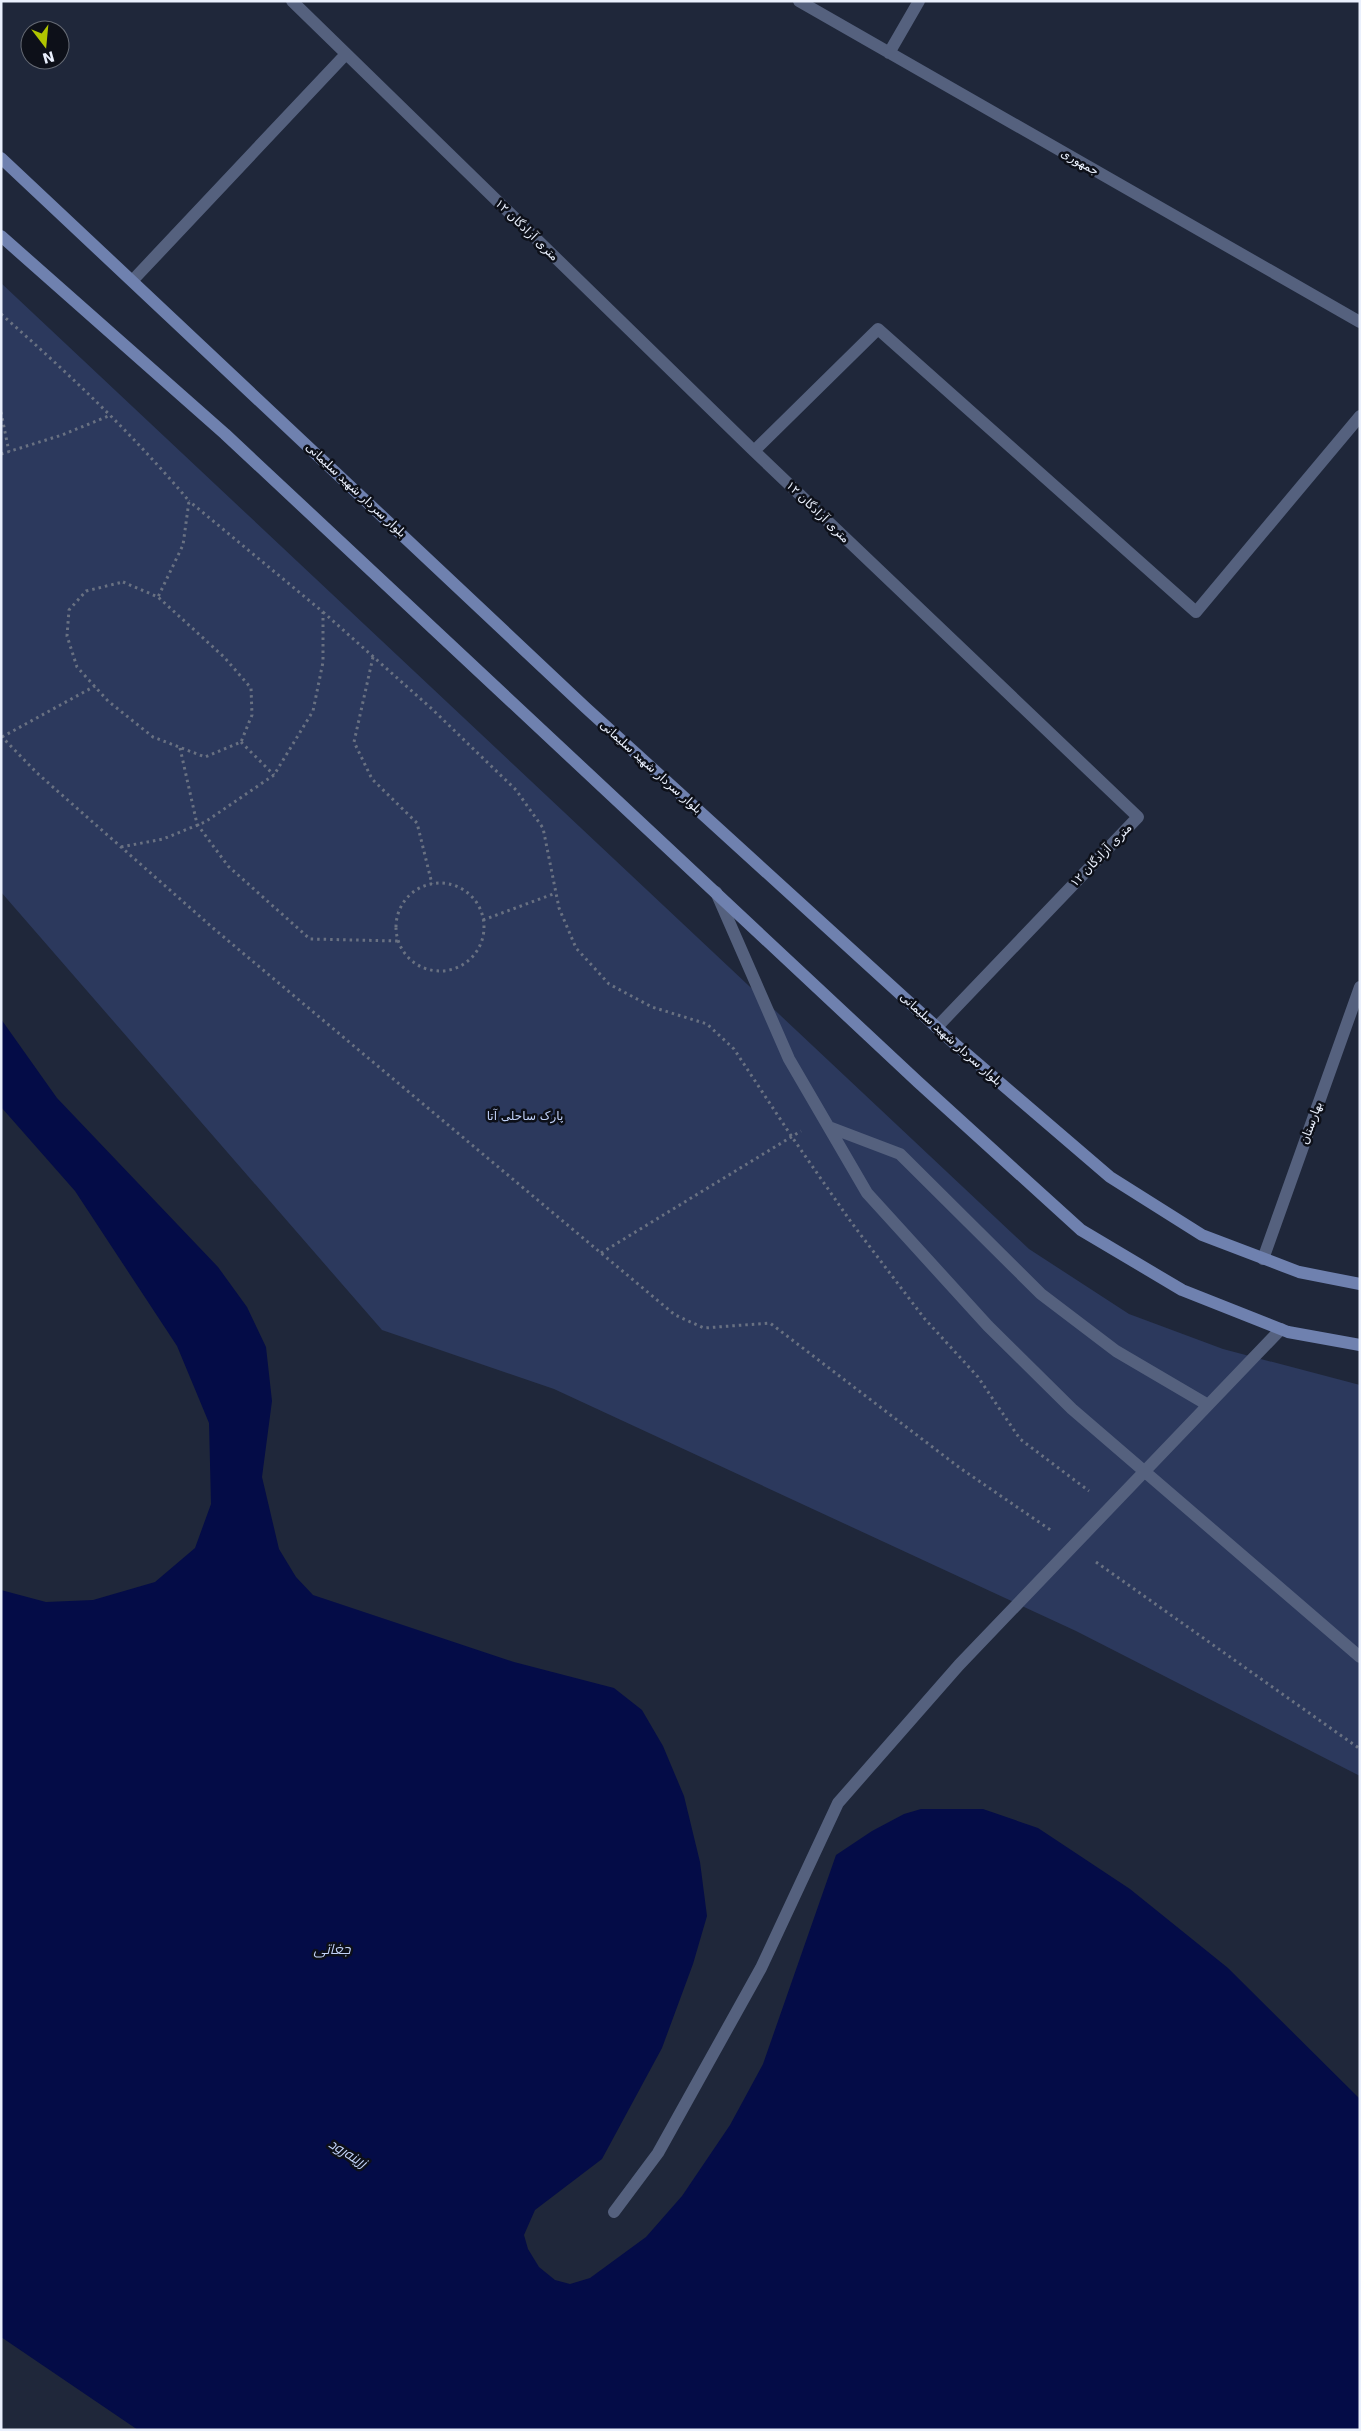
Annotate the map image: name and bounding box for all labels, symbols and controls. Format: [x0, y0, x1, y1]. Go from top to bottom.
north arrow [20, 20, 70, 70]
text: N [41, 48, 56, 67]
street label: جمهوری [1058, 146, 1101, 179]
street label: ۱۲ متری آزادگان [492, 196, 562, 264]
street label: بلوار سردار شهید سلیمانی [302, 440, 409, 541]
street label: ۱۲ متری آزادگان [783, 478, 853, 546]
street label: بلوار سردار شهید سلیمانی [596, 718, 705, 817]
street label: ۱۲ متری آزادگان [1067, 820, 1135, 890]
street label: بلوار سردار شهید سلیمانی [896, 990, 1005, 1089]
street label: بهارستان [1297, 1100, 1326, 1147]
park label: پارک ساحلی آتا [487, 1108, 563, 1124]
water label: جغاتی [314, 1941, 352, 1958]
water label: زرینه‌رود [326, 2135, 372, 2173]

